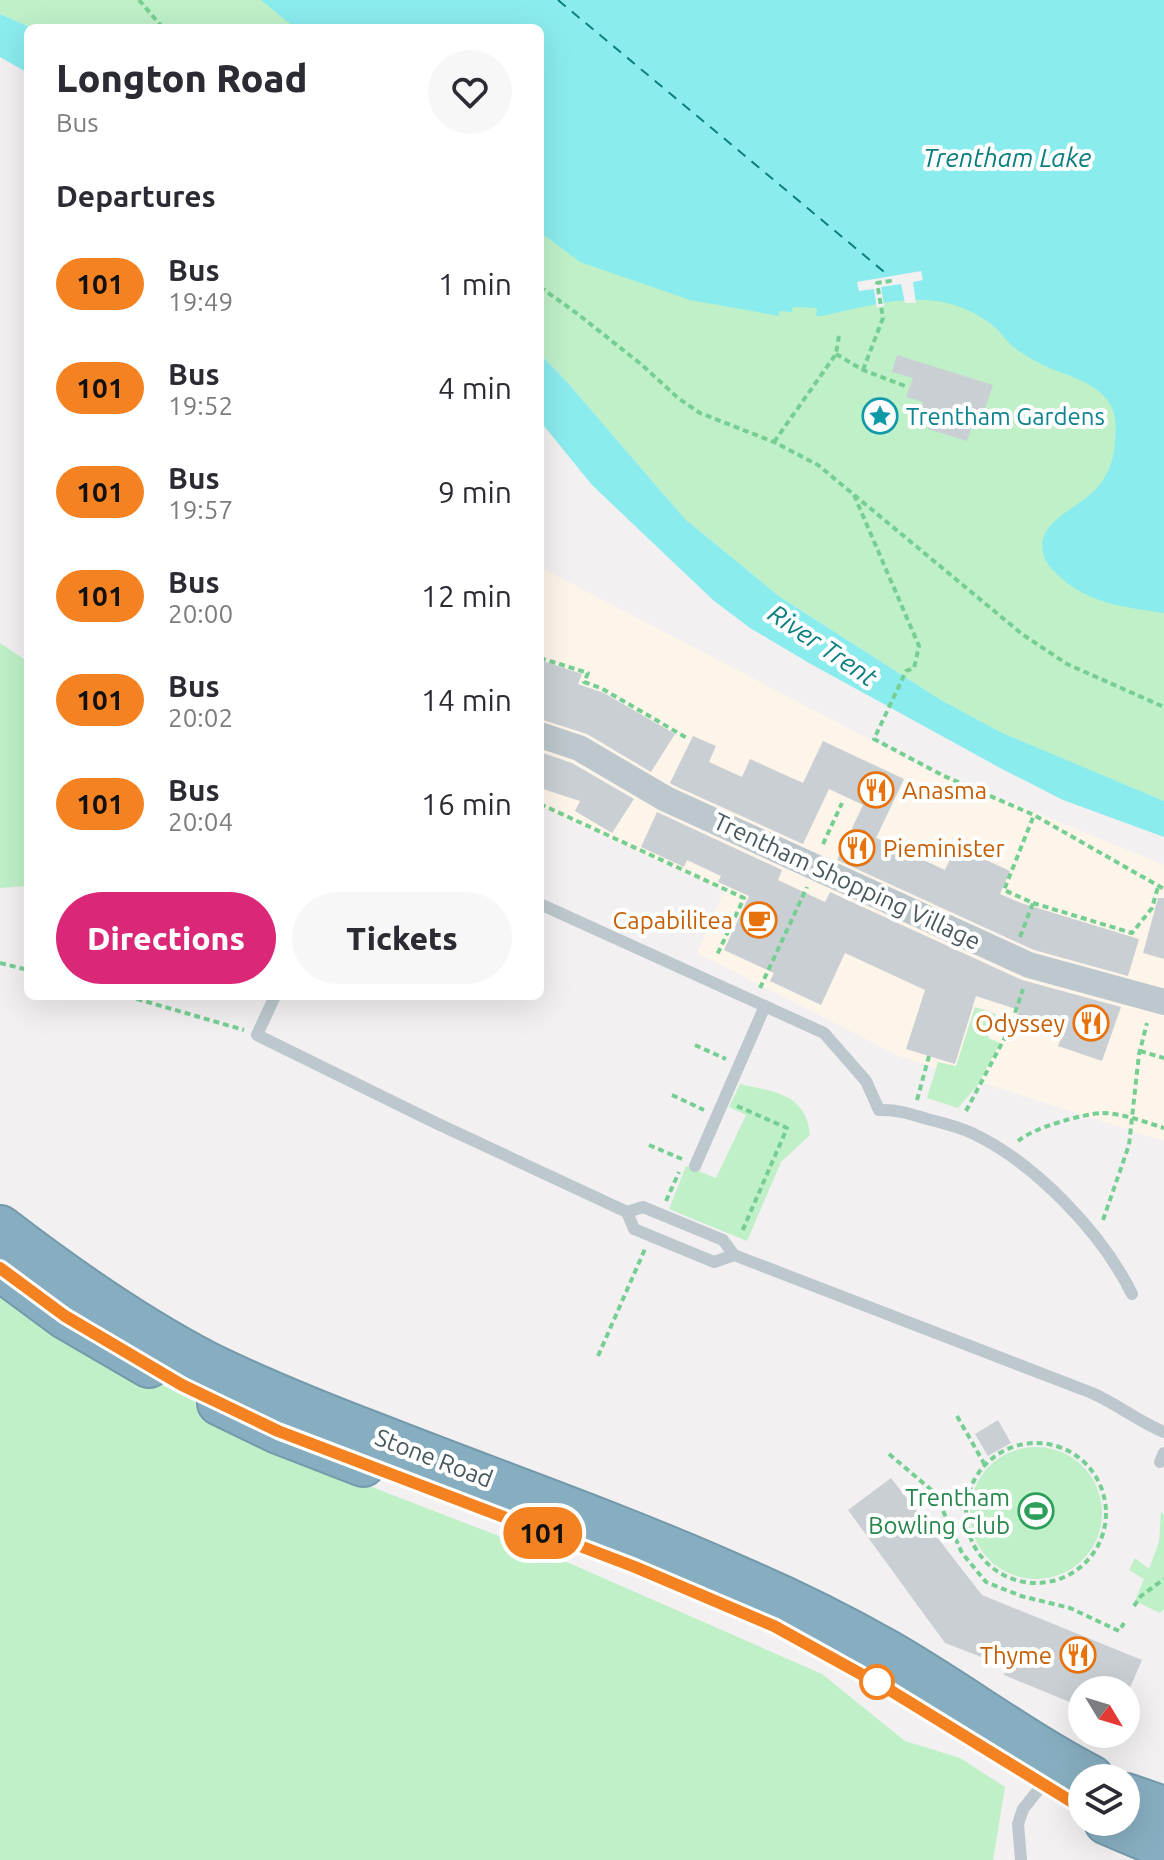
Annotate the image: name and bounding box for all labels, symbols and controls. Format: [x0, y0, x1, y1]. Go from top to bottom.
button: heart [428, 50, 512, 134]
text: Longton Road [56, 57, 308, 99]
text: Bus [56, 108, 99, 137]
water label: Trentham Lake [923, 143, 1091, 172]
text: Departures [56, 179, 216, 213]
text: Bus [168, 253, 220, 287]
text: 1 min [438, 267, 512, 301]
text: 101 [76, 268, 124, 299]
text: 19:49 [168, 287, 233, 316]
text: Bus [168, 357, 220, 391]
text: 4 min [438, 371, 512, 405]
text: 101 [76, 372, 124, 403]
text: 19:52 [168, 391, 233, 420]
place icon: Trentham Gardens [861, 397, 899, 435]
place label: Trentham Gardens [906, 403, 1105, 430]
text: Bus [168, 461, 220, 495]
text: 9 min [438, 475, 512, 509]
text: 101 [76, 476, 124, 507]
text: 19:57 [168, 495, 233, 524]
text: Bus [168, 565, 220, 599]
text: 12 min [421, 579, 512, 613]
text: 101 [76, 580, 124, 611]
water label: River Trent [763, 598, 883, 692]
text: 20:00 [168, 599, 233, 628]
text: Bus [168, 669, 220, 703]
text: 14 min [421, 683, 512, 717]
text: 101 [76, 684, 124, 715]
text: 20:02 [168, 703, 233, 732]
restaurant icon: Anasma [857, 771, 895, 809]
text: Bus [168, 773, 220, 807]
place label: Anasma [902, 777, 987, 804]
text: 16 min [421, 787, 512, 821]
text: 101 [76, 788, 124, 819]
text: 20:04 [168, 807, 233, 836]
street label: Trentham Shopping Village [709, 807, 985, 955]
restaurant icon: Pieminister [838, 829, 876, 867]
place label: Pieminister [883, 835, 1005, 862]
button: Directions [56, 892, 276, 984]
button: Tickets [292, 892, 512, 984]
cafe icon: Capabilitea [740, 901, 778, 939]
place label: Capabilitea [613, 907, 733, 934]
restaurant icon: Odyssey [1072, 1004, 1110, 1042]
place label: Odyssey [975, 1010, 1065, 1037]
street label: Stone Road [371, 1423, 497, 1493]
place label: Trentham Bowling Club [868, 1484, 1010, 1539]
sports icon: Trentham Bowling Club [1017, 1492, 1055, 1530]
line badge: 101 [497, 1507, 589, 1559]
text: 101 [519, 1517, 567, 1548]
restaurant icon: Thyme [1059, 1636, 1097, 1674]
place label: Thyme [980, 1642, 1052, 1669]
unlabelled marker [860, 1665, 894, 1699]
north arrow [1068, 1676, 1140, 1748]
map controls [1068, 1676, 1140, 1836]
button: layers [1068, 1764, 1140, 1836]

